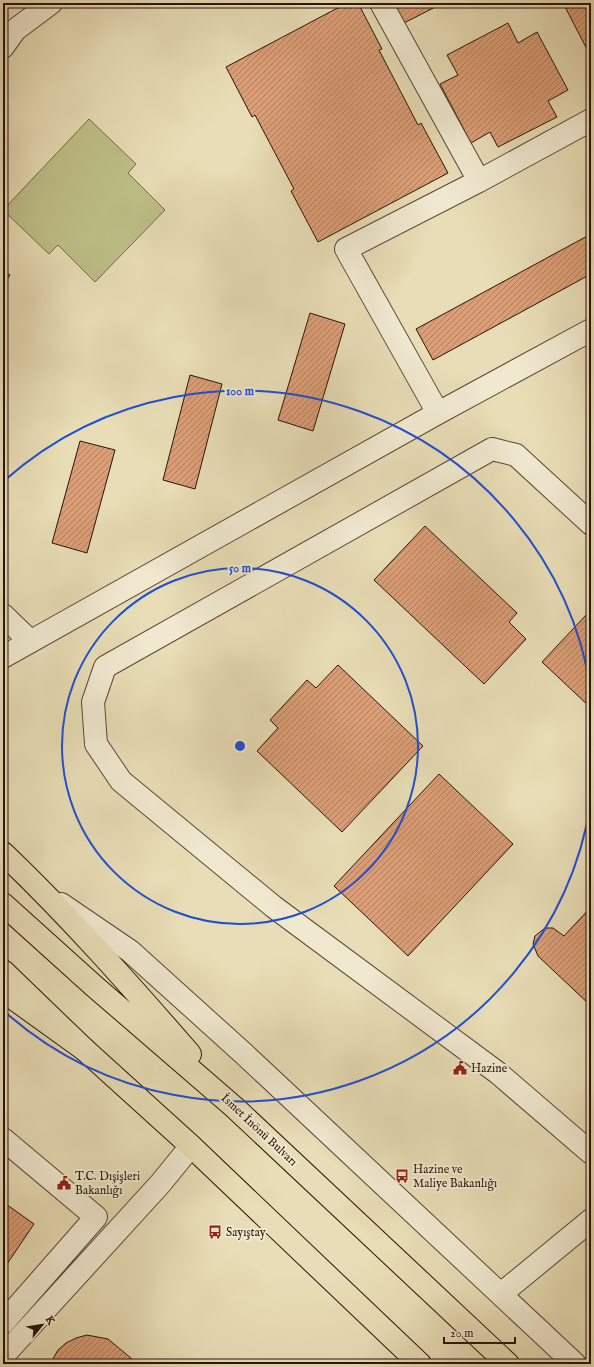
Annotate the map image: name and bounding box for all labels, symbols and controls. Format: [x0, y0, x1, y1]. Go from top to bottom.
text: 100 m [226, 384, 255, 399]
text: 50 m [229, 561, 252, 576]
centre of rings [233, 739, 247, 753]
public building icon: Hazine [452, 1060, 468, 1076]
place label: Hazine [471, 1061, 508, 1076]
street label: İsmet İnönü Bulvarı [218, 1090, 301, 1169]
place label: Hazine ve Maliye Bakanlığı [413, 1162, 497, 1191]
bus stop icon: Hazine ve Maliye Bakanlığı [394, 1168, 410, 1184]
place label: T.C. Dışişleri Bakanlığı [75, 1169, 140, 1198]
public building icon: T.C. Dışişleri Bakanlığı [56, 1175, 72, 1191]
bus stop icon: Sayıştay [207, 1224, 223, 1240]
place label: Sayıştay [226, 1225, 266, 1240]
north arrow [22, 1305, 62, 1345]
text: K [42, 1314, 58, 1328]
scale bar [444, 1319, 515, 1345]
text: 20 m [450, 1326, 473, 1341]

